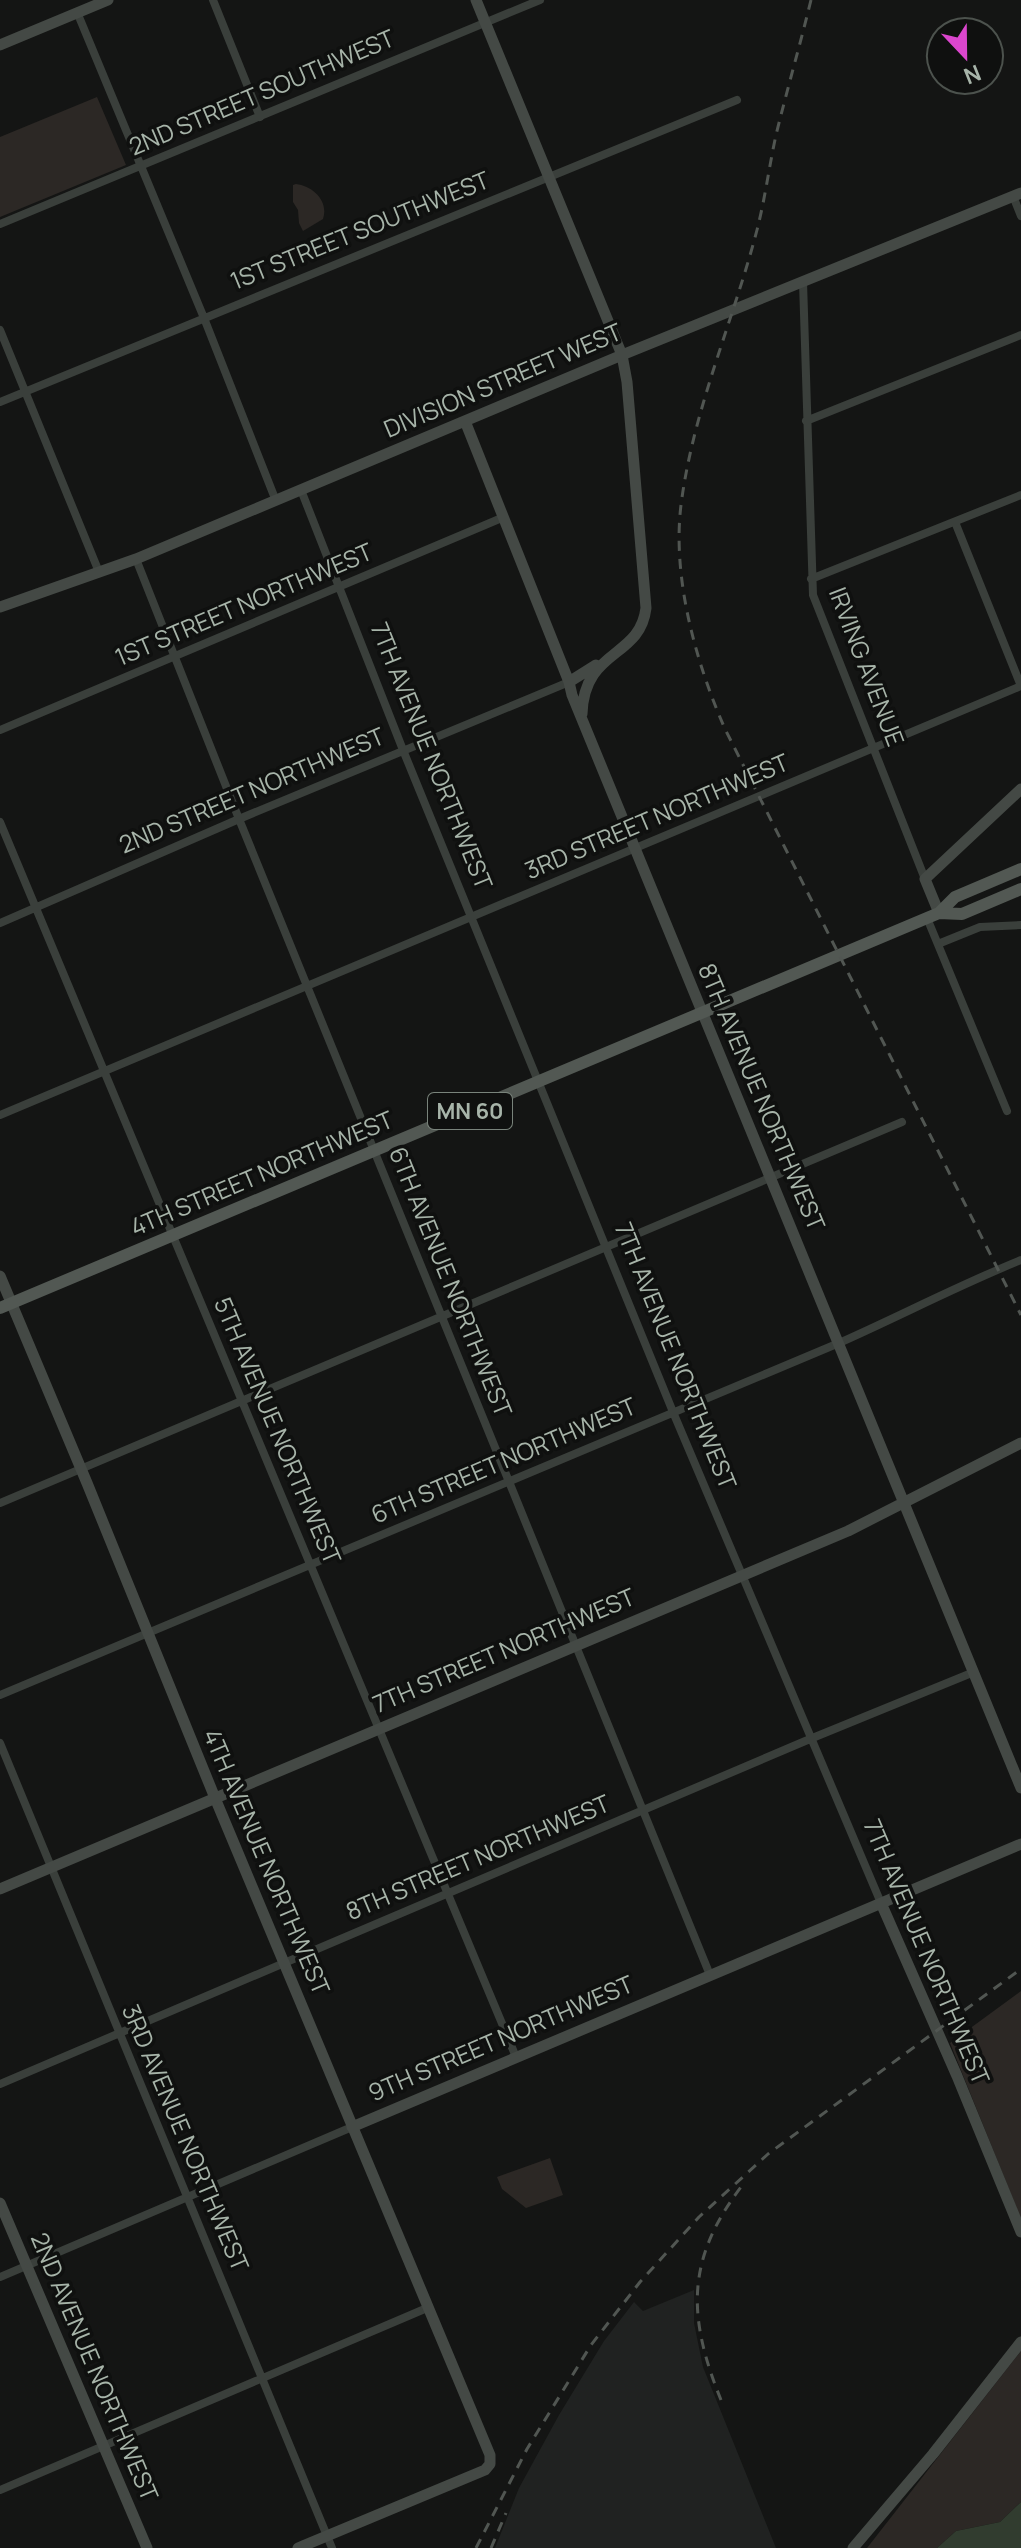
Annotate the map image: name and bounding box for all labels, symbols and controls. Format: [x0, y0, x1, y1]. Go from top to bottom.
north arrow [925, 16, 1005, 96]
street label: 2ND STREET SOUTHWEST [124, 20, 400, 163]
text: N [960, 58, 985, 91]
street label: 1ST STREET SOUTHWEST [225, 162, 495, 297]
street label: DIVISION STREET WEST [378, 314, 627, 445]
street label: 1ST STREET NORTHWEST [110, 534, 378, 673]
street label: IRVING AVENUE [822, 582, 913, 751]
street label: 7TH AVENUE NORTHWEST [364, 617, 501, 895]
street label: 2ND STREET NORTHWEST [114, 718, 390, 861]
street label: 3RD STREET NORTHWEST [519, 745, 794, 886]
street label: 8TH AVENUE NORTHWEST [691, 958, 834, 1236]
road number: MN 60 [428, 1093, 512, 1129]
street label: 4TH STREET NORTHWEST [125, 1102, 399, 1243]
street label: 6TH AVENUE NORTHWEST [382, 1142, 521, 1422]
street label: 7TH AVENUE NORTHWEST [608, 1217, 745, 1495]
street label: 5TH AVENUE NORTHWEST [207, 1292, 350, 1570]
street label: 6TH STREET NORTHWEST [366, 1389, 642, 1530]
street label: 7TH STREET NORTHWEST [367, 1579, 640, 1720]
street label: 4TH AVENUE NORTHWEST [196, 1723, 339, 2000]
street label: 8TH STREET NORTHWEST [340, 1786, 615, 1927]
street label: 7TH AVENUE NORTHWEST [856, 1814, 999, 2090]
street label: 9TH STREET NORTHWEST [363, 1967, 639, 2108]
street label: 3RD AVENUE NORTHWEST [115, 1999, 258, 2277]
street label: 2ND AVENUE NORTHWEST [24, 2227, 167, 2506]

